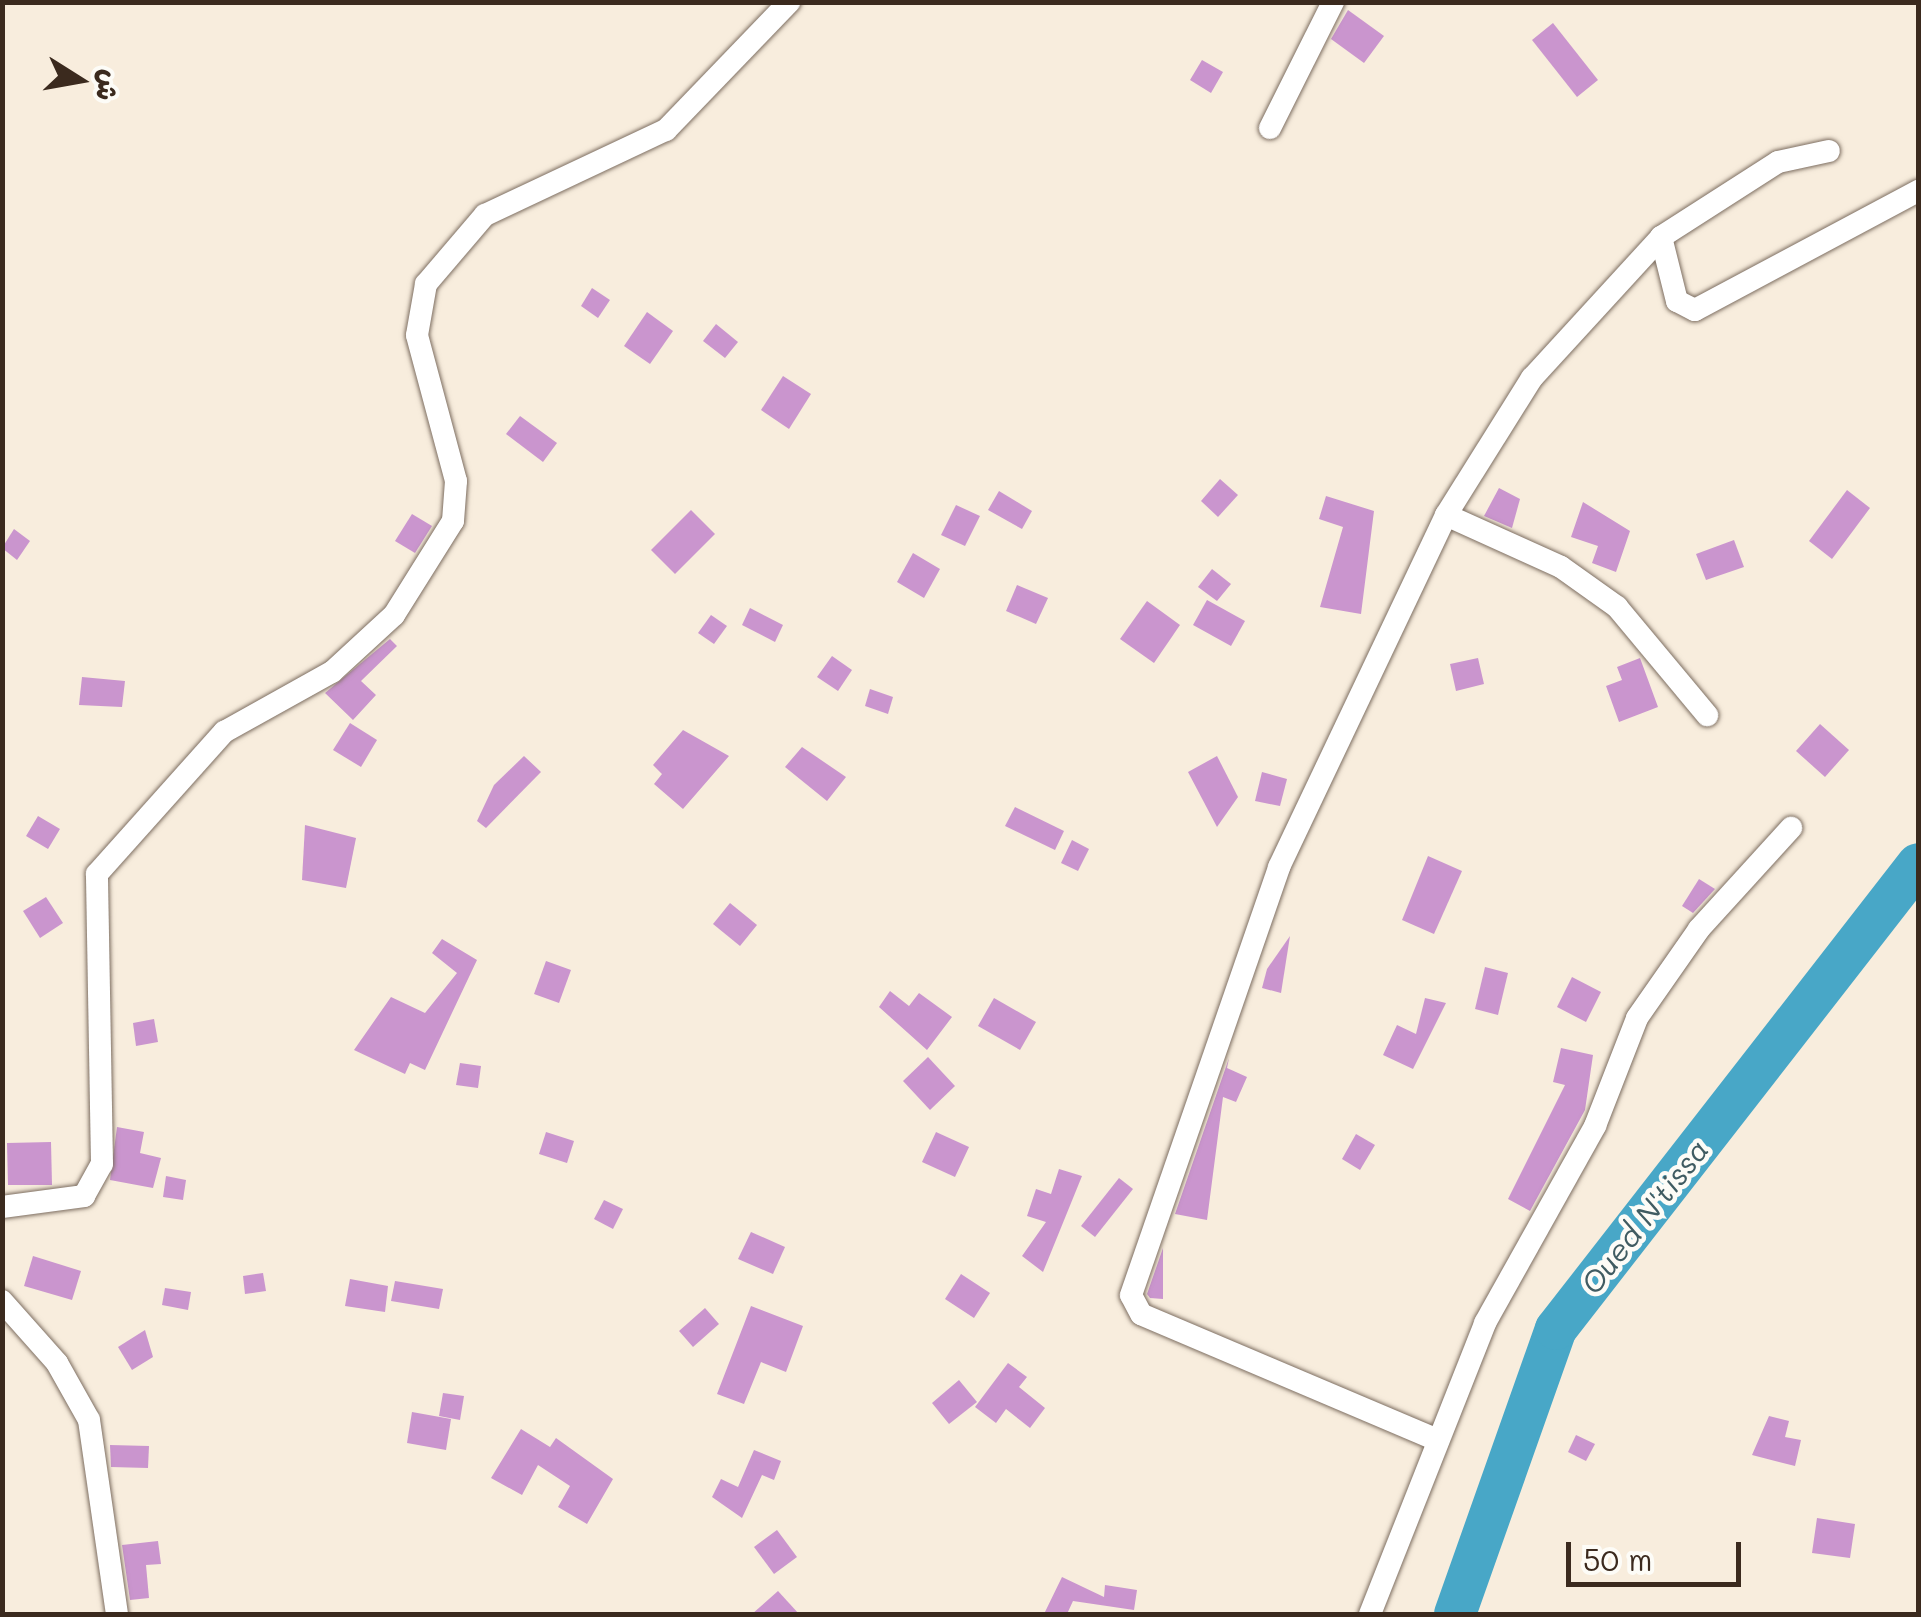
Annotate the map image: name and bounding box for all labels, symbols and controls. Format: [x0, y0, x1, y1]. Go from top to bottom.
north arrow [30, 30, 130, 130]
text: ش [89, 67, 130, 104]
water label: Oued N'tissa [1572, 1131, 1716, 1301]
scale bar [1571, 1522, 1746, 1584]
text: 50 m [1583, 1539, 1653, 1579]

